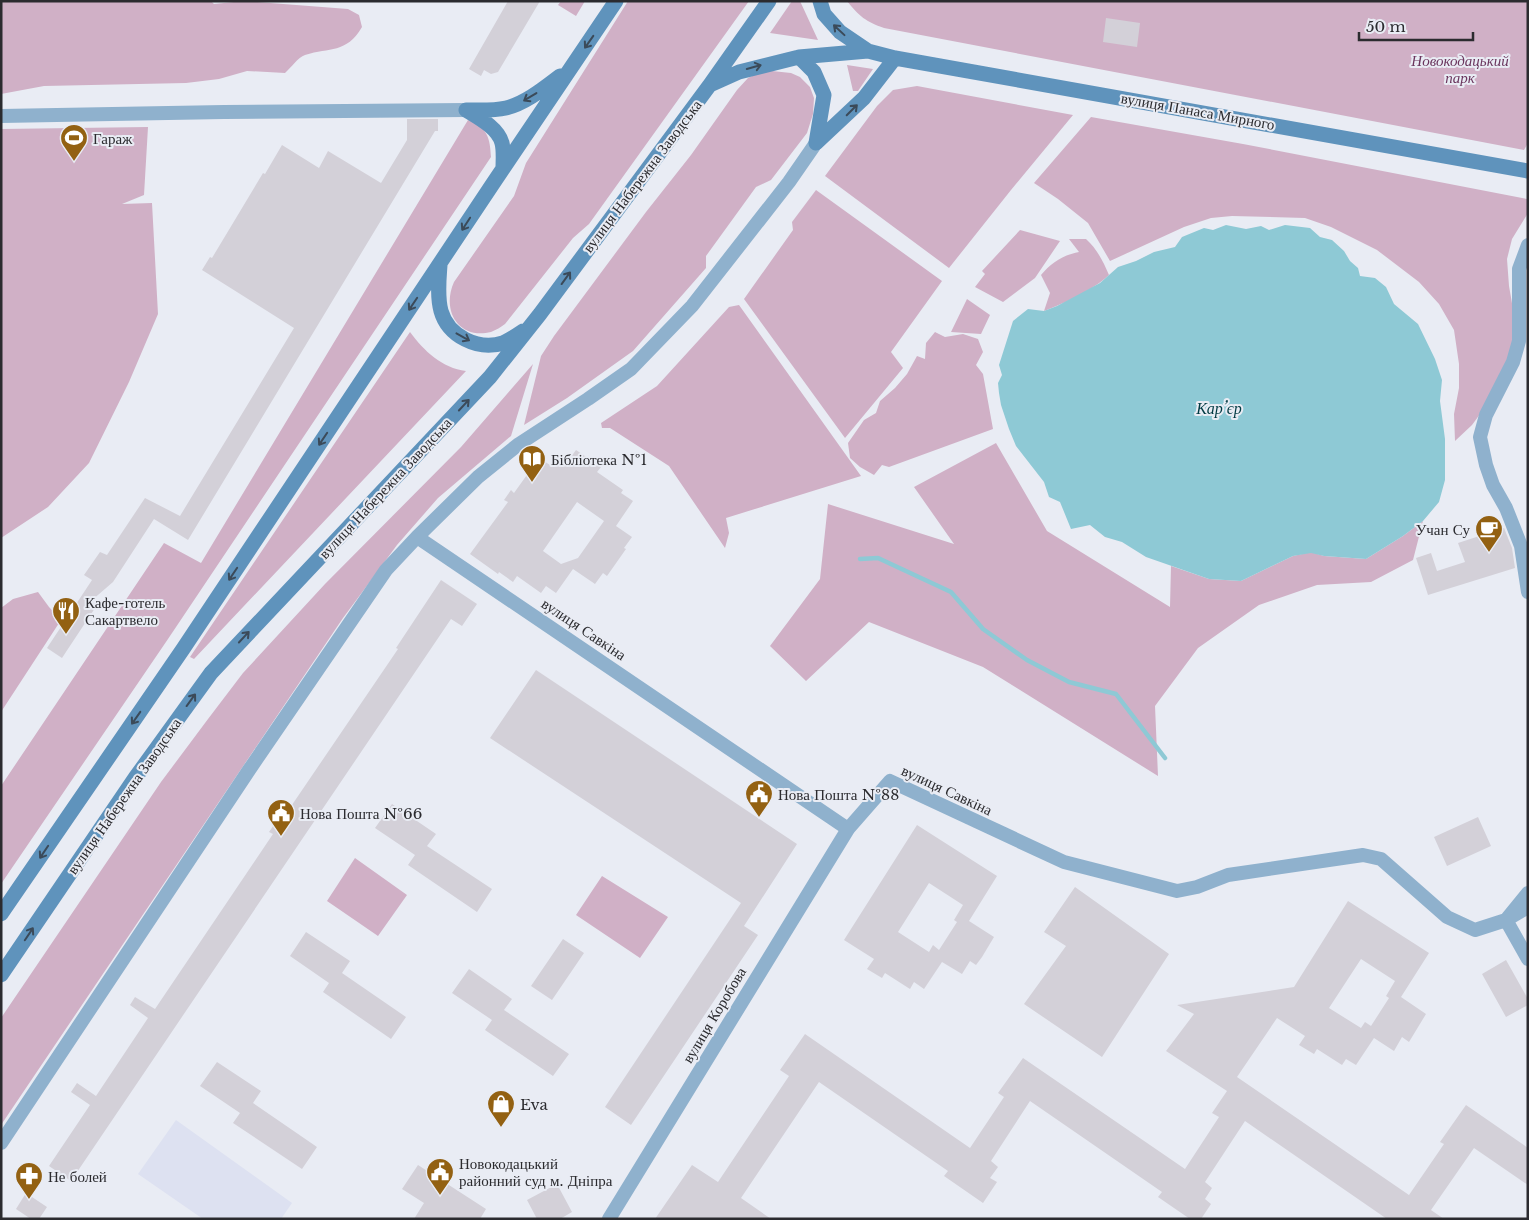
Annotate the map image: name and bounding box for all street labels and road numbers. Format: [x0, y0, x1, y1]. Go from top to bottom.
street label: вулиця Панаса Мирного [1120, 88, 1276, 134]
street label: вулиця Набережна Заводська [578, 96, 706, 256]
street label: вулиця Набережна Заводська [315, 413, 456, 563]
street label: вулиця Савкіна [538, 594, 630, 664]
street label: вулиця Набережна Заводська [63, 714, 185, 878]
street label: вулиця Савкіна [899, 761, 996, 819]
street label: вулиця Коробова [678, 963, 750, 1066]

